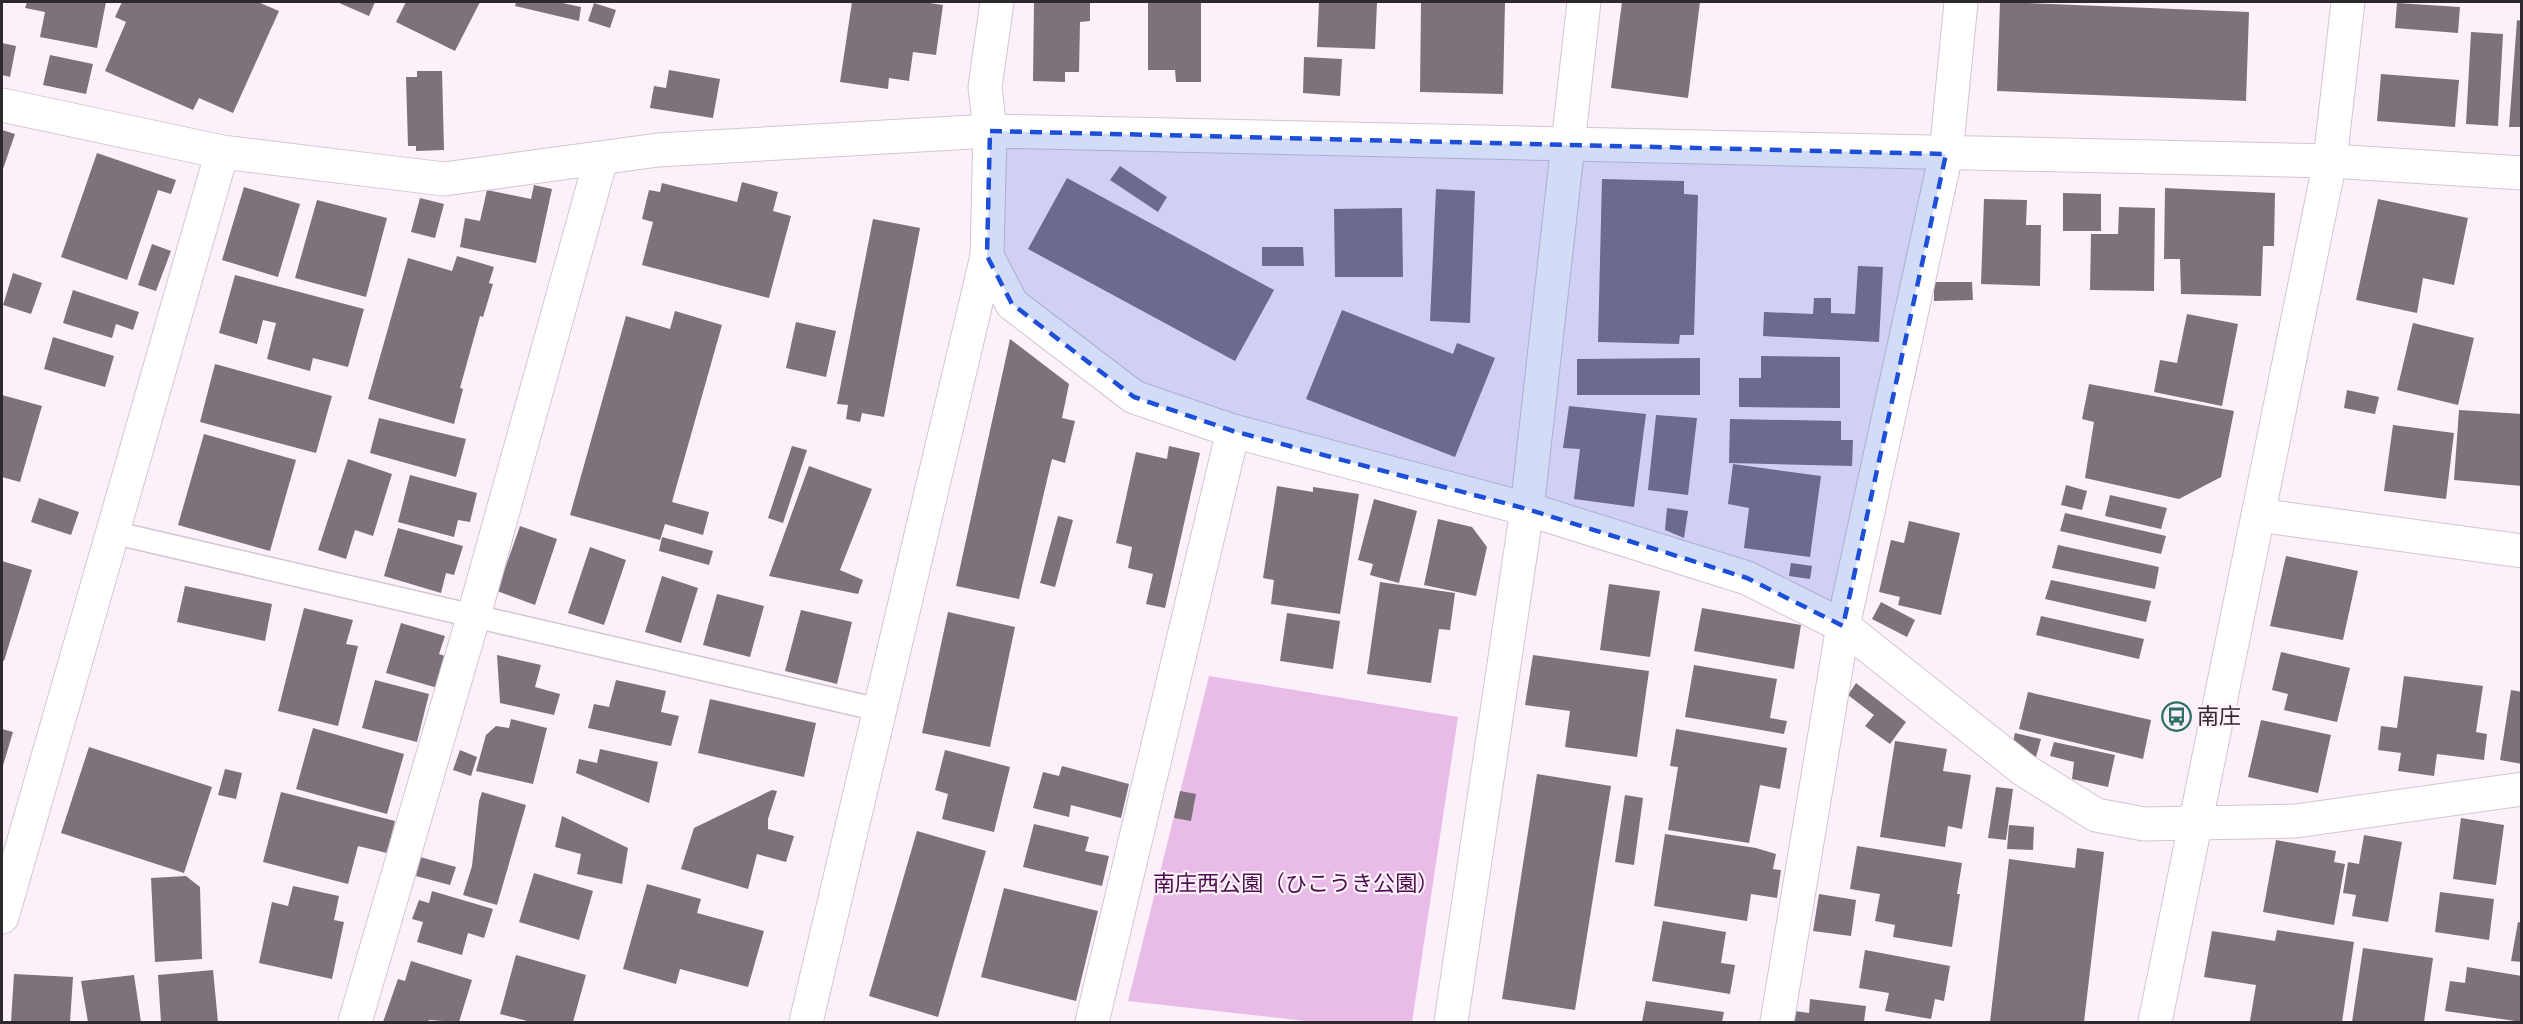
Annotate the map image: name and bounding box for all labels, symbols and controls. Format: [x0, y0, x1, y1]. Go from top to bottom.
bus stop icon: 南庄 [2160, 701, 2192, 733]
place label: 南庄 [2197, 704, 2241, 731]
park label: 南庄西公園（ひこうき公園） [1153, 871, 1439, 898]

